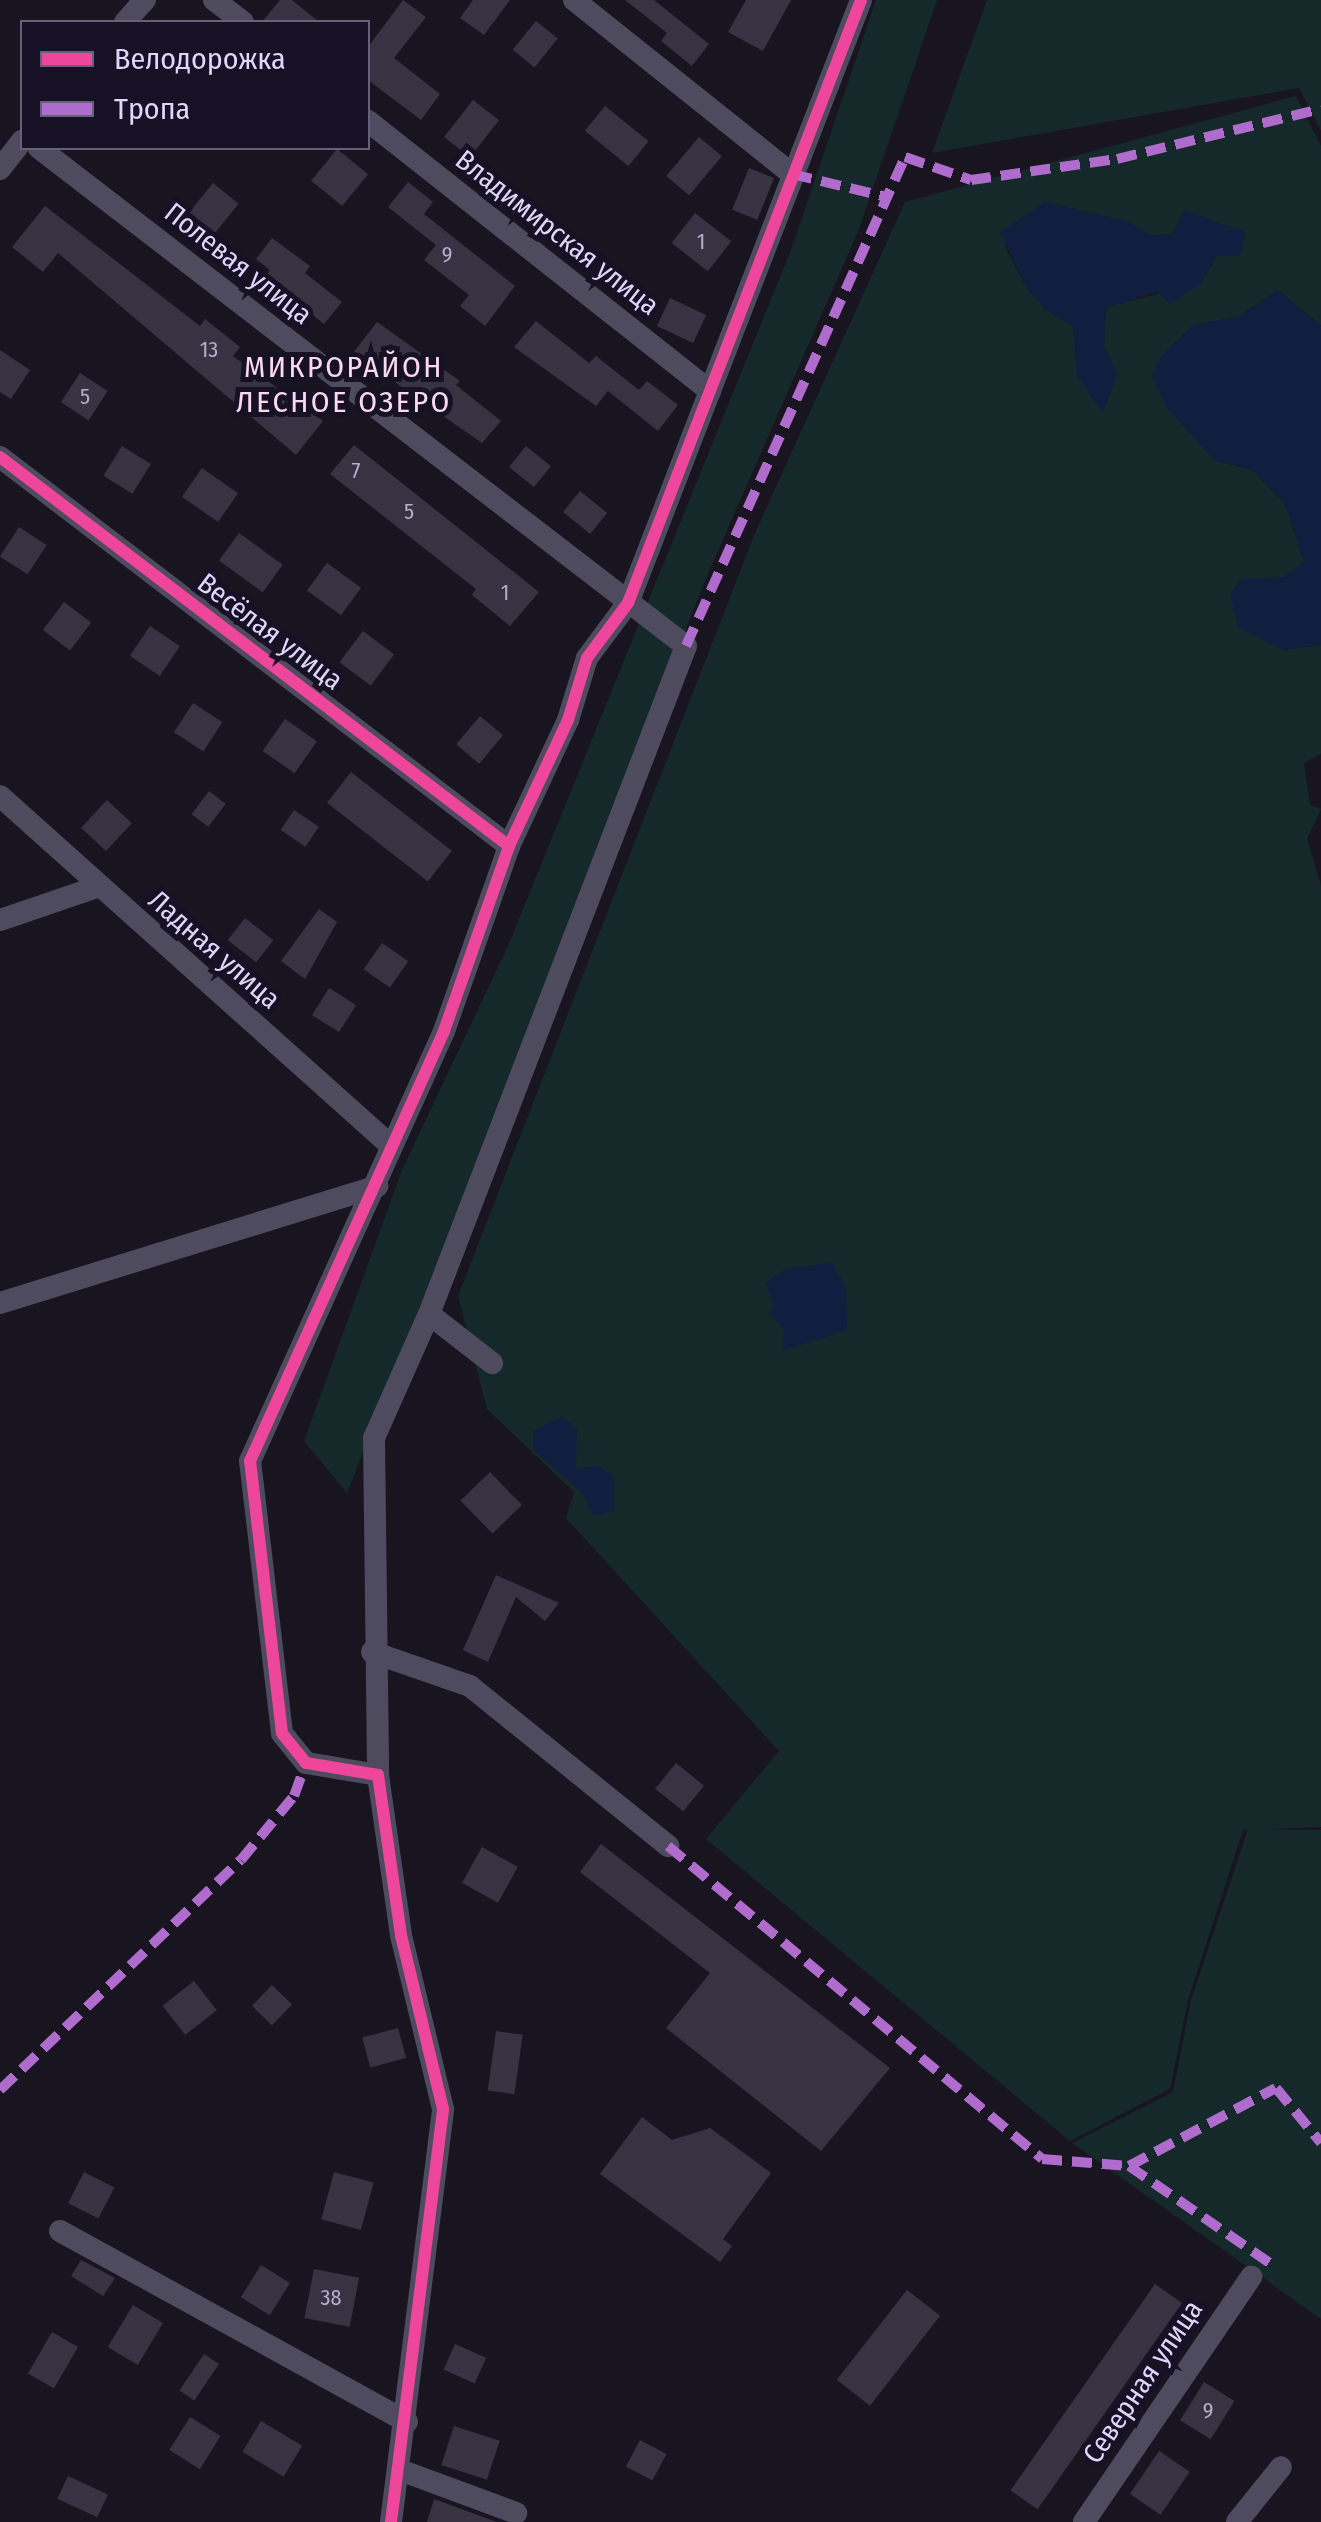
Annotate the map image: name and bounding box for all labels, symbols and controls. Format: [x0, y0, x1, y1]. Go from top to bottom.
legend [20, 20, 370, 150]
text: Велодорожка [114, 41, 286, 77]
text: Тропа [114, 91, 190, 127]
street label: Владимирская улица [449, 143, 665, 323]
street label: Полевая улица [158, 196, 318, 332]
house number: 1 [697, 229, 705, 255]
house number: 9 [442, 242, 452, 268]
house number: 13 [200, 337, 218, 363]
district label: МИКРОРАЙОН ЛЕСНОЕ ОЗЕРО [236, 349, 452, 420]
house number: 5 [80, 384, 90, 410]
house number: 7 [352, 458, 360, 484]
house number: 5 [404, 499, 414, 525]
street label: Весёлая улица [191, 567, 349, 697]
house number: 1 [501, 580, 509, 606]
street label: Ладная улица [141, 884, 287, 1016]
house number: 38 [321, 2285, 341, 2311]
street label: Северная улица [1076, 2294, 1210, 2470]
house number: 9 [1203, 2398, 1213, 2424]

